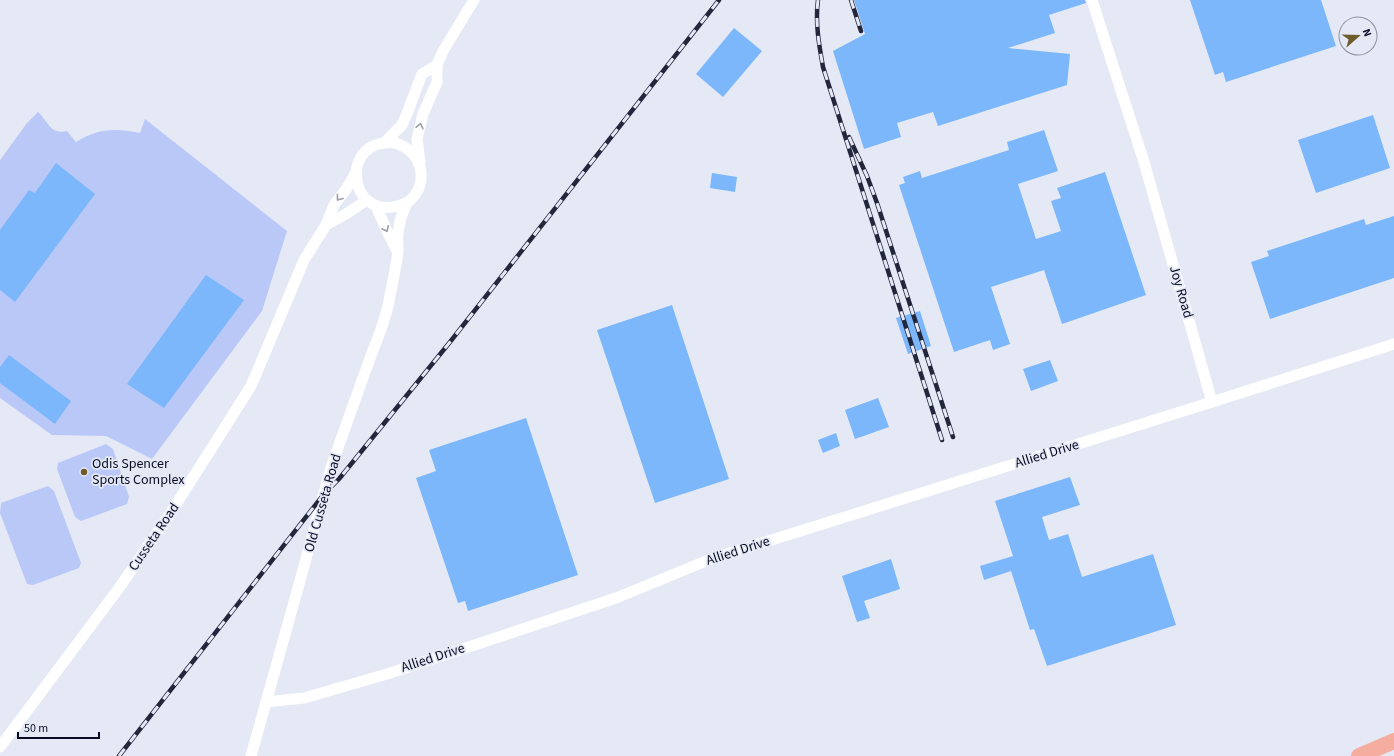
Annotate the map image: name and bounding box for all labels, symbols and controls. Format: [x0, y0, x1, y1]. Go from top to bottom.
north arrow [1338, 16, 1378, 56]
text: N [1359, 27, 1375, 39]
one-way arrow [416, 123, 424, 129]
one-way arrow [337, 193, 344, 200]
one-way arrow [381, 225, 389, 232]
street label: Joy Road [1164, 263, 1198, 321]
street label: Allied Drive [1012, 435, 1082, 473]
street label: Old Cusseta Road [299, 451, 347, 555]
place label: Odis Spencer Sports Complex [92, 454, 185, 490]
marker: Odis Spencer Sports Complex [79, 467, 89, 477]
street label: Cusseta Road [124, 499, 184, 575]
street label: Allied Drive [704, 531, 773, 571]
street label: Allied Drive [399, 638, 468, 678]
scale bar [18, 714, 99, 740]
text: 50 m [24, 720, 48, 737]

